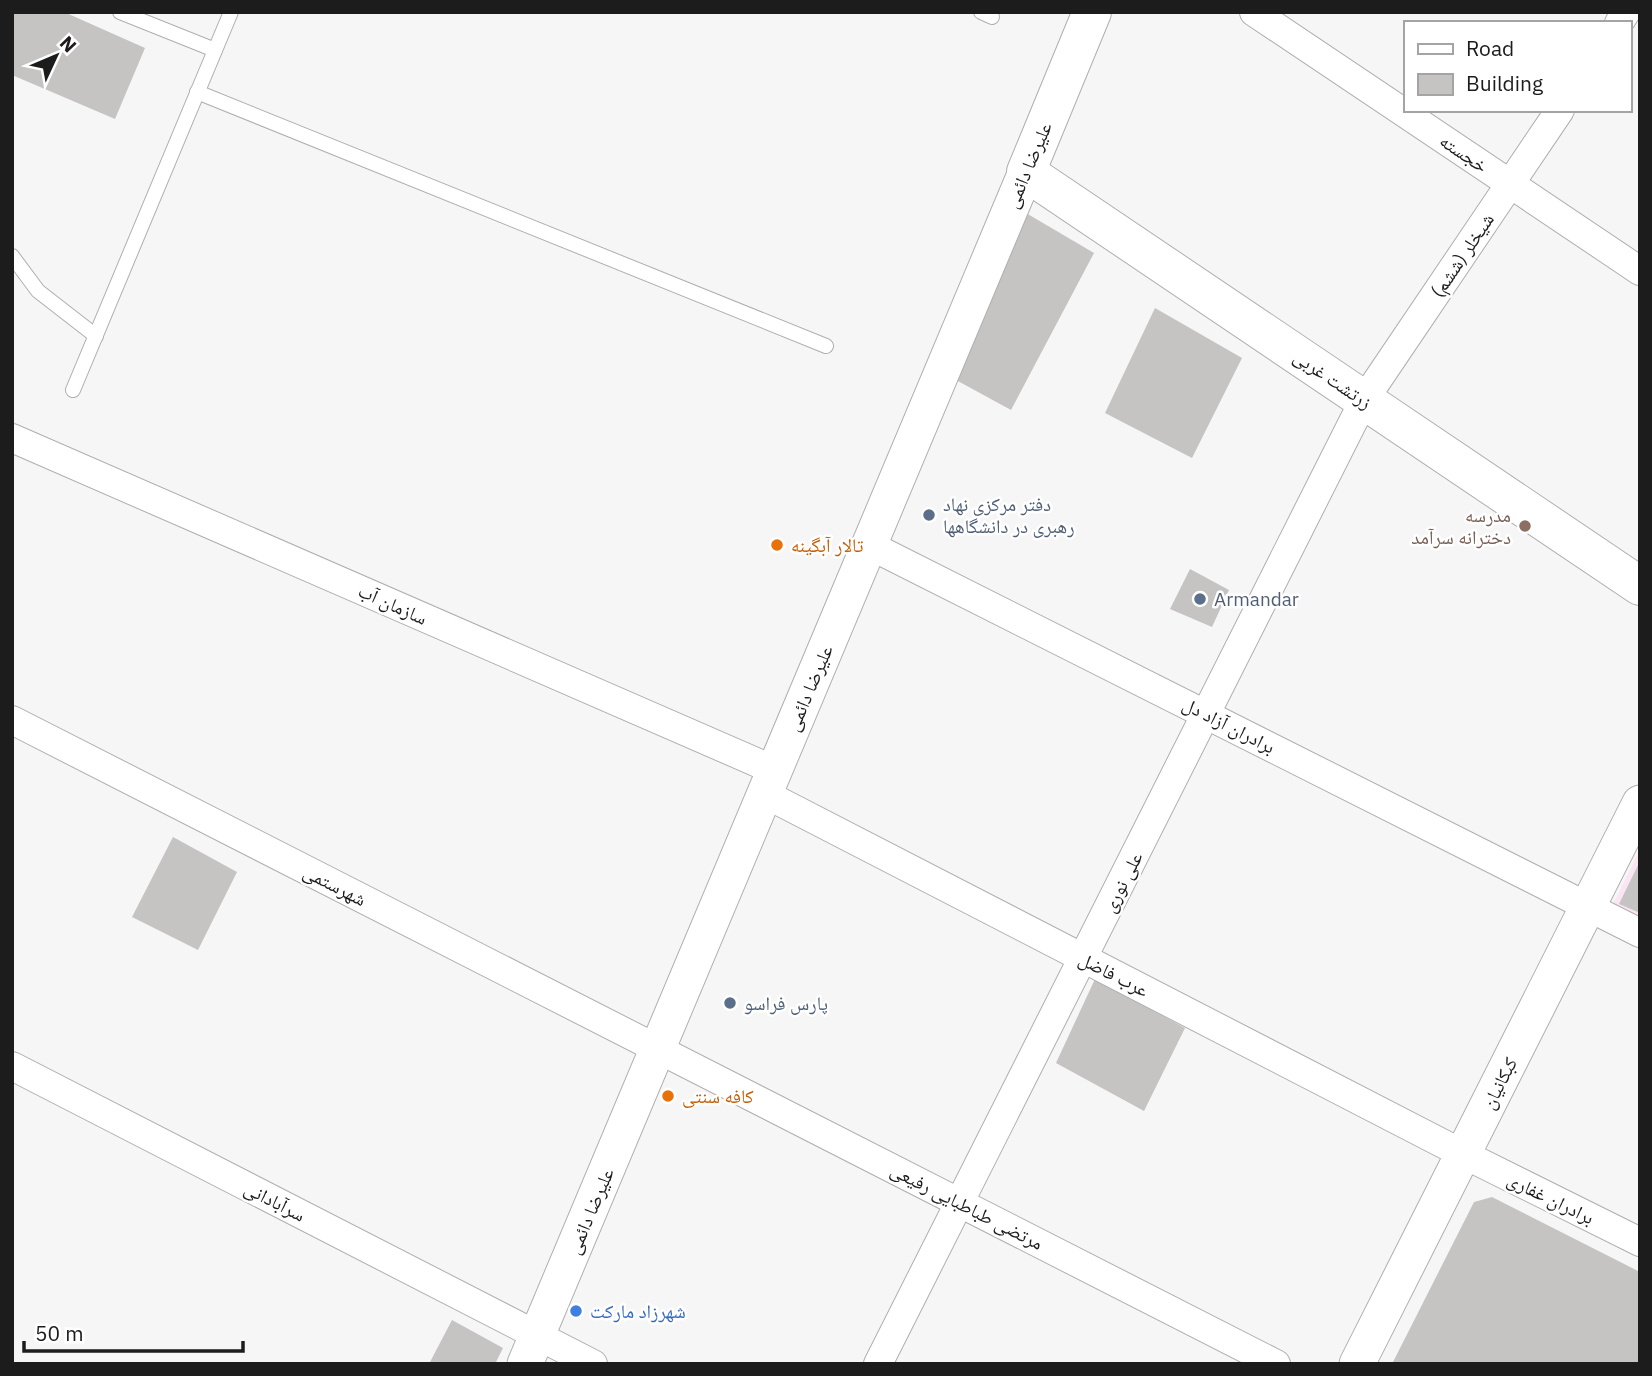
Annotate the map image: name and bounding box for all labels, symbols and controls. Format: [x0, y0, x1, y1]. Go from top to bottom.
north arrow [21, 21, 91, 91]
legend [1404, 21, 1631, 112]
text: N [55, 31, 82, 57]
text: Road [1466, 34, 1514, 62]
text: Building [1466, 69, 1543, 97]
street label: علیرضا دائمی [999, 118, 1057, 212]
street label: خجسته [1435, 128, 1493, 178]
street label: شیخلر (ششم) [1425, 208, 1500, 302]
street label: زرتشت غربی [1289, 344, 1377, 414]
place label: دفتر مرکزی نهاد رهبری در دانشگاهها [943, 492, 1075, 538]
place label: مدرسه دخترانه سرآمد [1411, 503, 1511, 549]
marker: دفتر مرکزی نهاد رهبری در دانشگاهها [921, 507, 937, 523]
marker: مدرسه دخترانه سرآمد [1517, 518, 1533, 534]
place label: تالار آبگینه [791, 533, 864, 557]
marker: تالار آبگینه [769, 537, 785, 553]
street label: سازمان آب [355, 578, 431, 630]
place label: Armandar [1214, 587, 1299, 611]
marker: Armandar [1192, 591, 1208, 607]
street label: علیرضا دائمی [780, 641, 838, 735]
street label: برادران آزاد دل [1179, 691, 1279, 759]
street label: علی نوری [1097, 847, 1148, 916]
street label: شهرستمی [299, 859, 371, 911]
street label: عرب فاضل [1075, 946, 1153, 1002]
place label: پارس فراسو [744, 991, 828, 1015]
marker: پارس فراسو [722, 995, 738, 1011]
street label: کبکانیان [1476, 1053, 1522, 1113]
place label: کافه سنتی [682, 1084, 754, 1108]
marker: کافه سنتی [660, 1088, 676, 1104]
street label: مرتضی طباطبایی رفیعی [887, 1157, 1047, 1255]
street label: علیرضا دائمی [561, 1164, 619, 1258]
street label: برادران غفاری [1504, 1167, 1598, 1229]
street label: سرآبادانی [240, 1175, 310, 1227]
place label: شهرزاد مارکت [590, 1299, 686, 1323]
marker: شهرزاد مارکت [568, 1303, 584, 1319]
scale bar [24, 1310, 243, 1354]
text: 50 m [35, 1319, 84, 1347]

